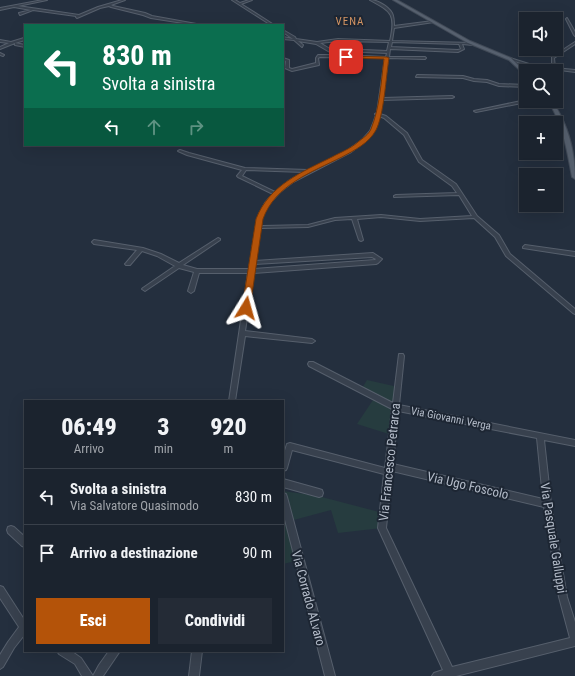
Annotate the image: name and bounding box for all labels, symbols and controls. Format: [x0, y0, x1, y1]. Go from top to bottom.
map controls [519, 12, 563, 212]
button: sound [519, 12, 563, 56]
district label: VENA [336, 15, 364, 28]
text: 830 m [102, 39, 172, 72]
icon: left [36, 40, 88, 92]
pin [329, 40, 363, 74]
icon: arrive [335, 46, 357, 68]
button: search [519, 64, 563, 108]
text: Svolta a sinistra [102, 73, 215, 94]
icon: left [101, 116, 123, 138]
icon: ahead [143, 116, 165, 138]
icon: right [185, 116, 207, 138]
button: + [519, 116, 563, 160]
button: − [519, 168, 563, 212]
position arrow [225, 287, 267, 329]
street label: Via Francesco Petrarca [376, 402, 403, 522]
street label: Via Giovanni Verga [410, 404, 492, 433]
text: 06:49 [61, 413, 117, 441]
text: 3 [157, 413, 170, 441]
text: 920 [210, 413, 247, 441]
text: Arrivo [74, 441, 104, 456]
text: min [154, 441, 173, 456]
text: m [224, 441, 233, 456]
street label: Via Ugo Foscolo [426, 469, 510, 502]
text: Svolta a sinistra [70, 480, 167, 498]
street label: Via Pasquale Galluppi [537, 482, 570, 594]
icon: left [36, 486, 58, 508]
text: 830 m [235, 488, 272, 506]
text: Via Salvatore Quasimodo [70, 498, 199, 513]
icon: arrive [36, 542, 58, 564]
text: Arrivo a destinazione [70, 544, 198, 562]
text: 90 m [242, 544, 272, 562]
street label: Via Corrado ALvaro [289, 549, 328, 647]
button: Esci [36, 598, 150, 644]
button: Condividi [158, 598, 272, 644]

